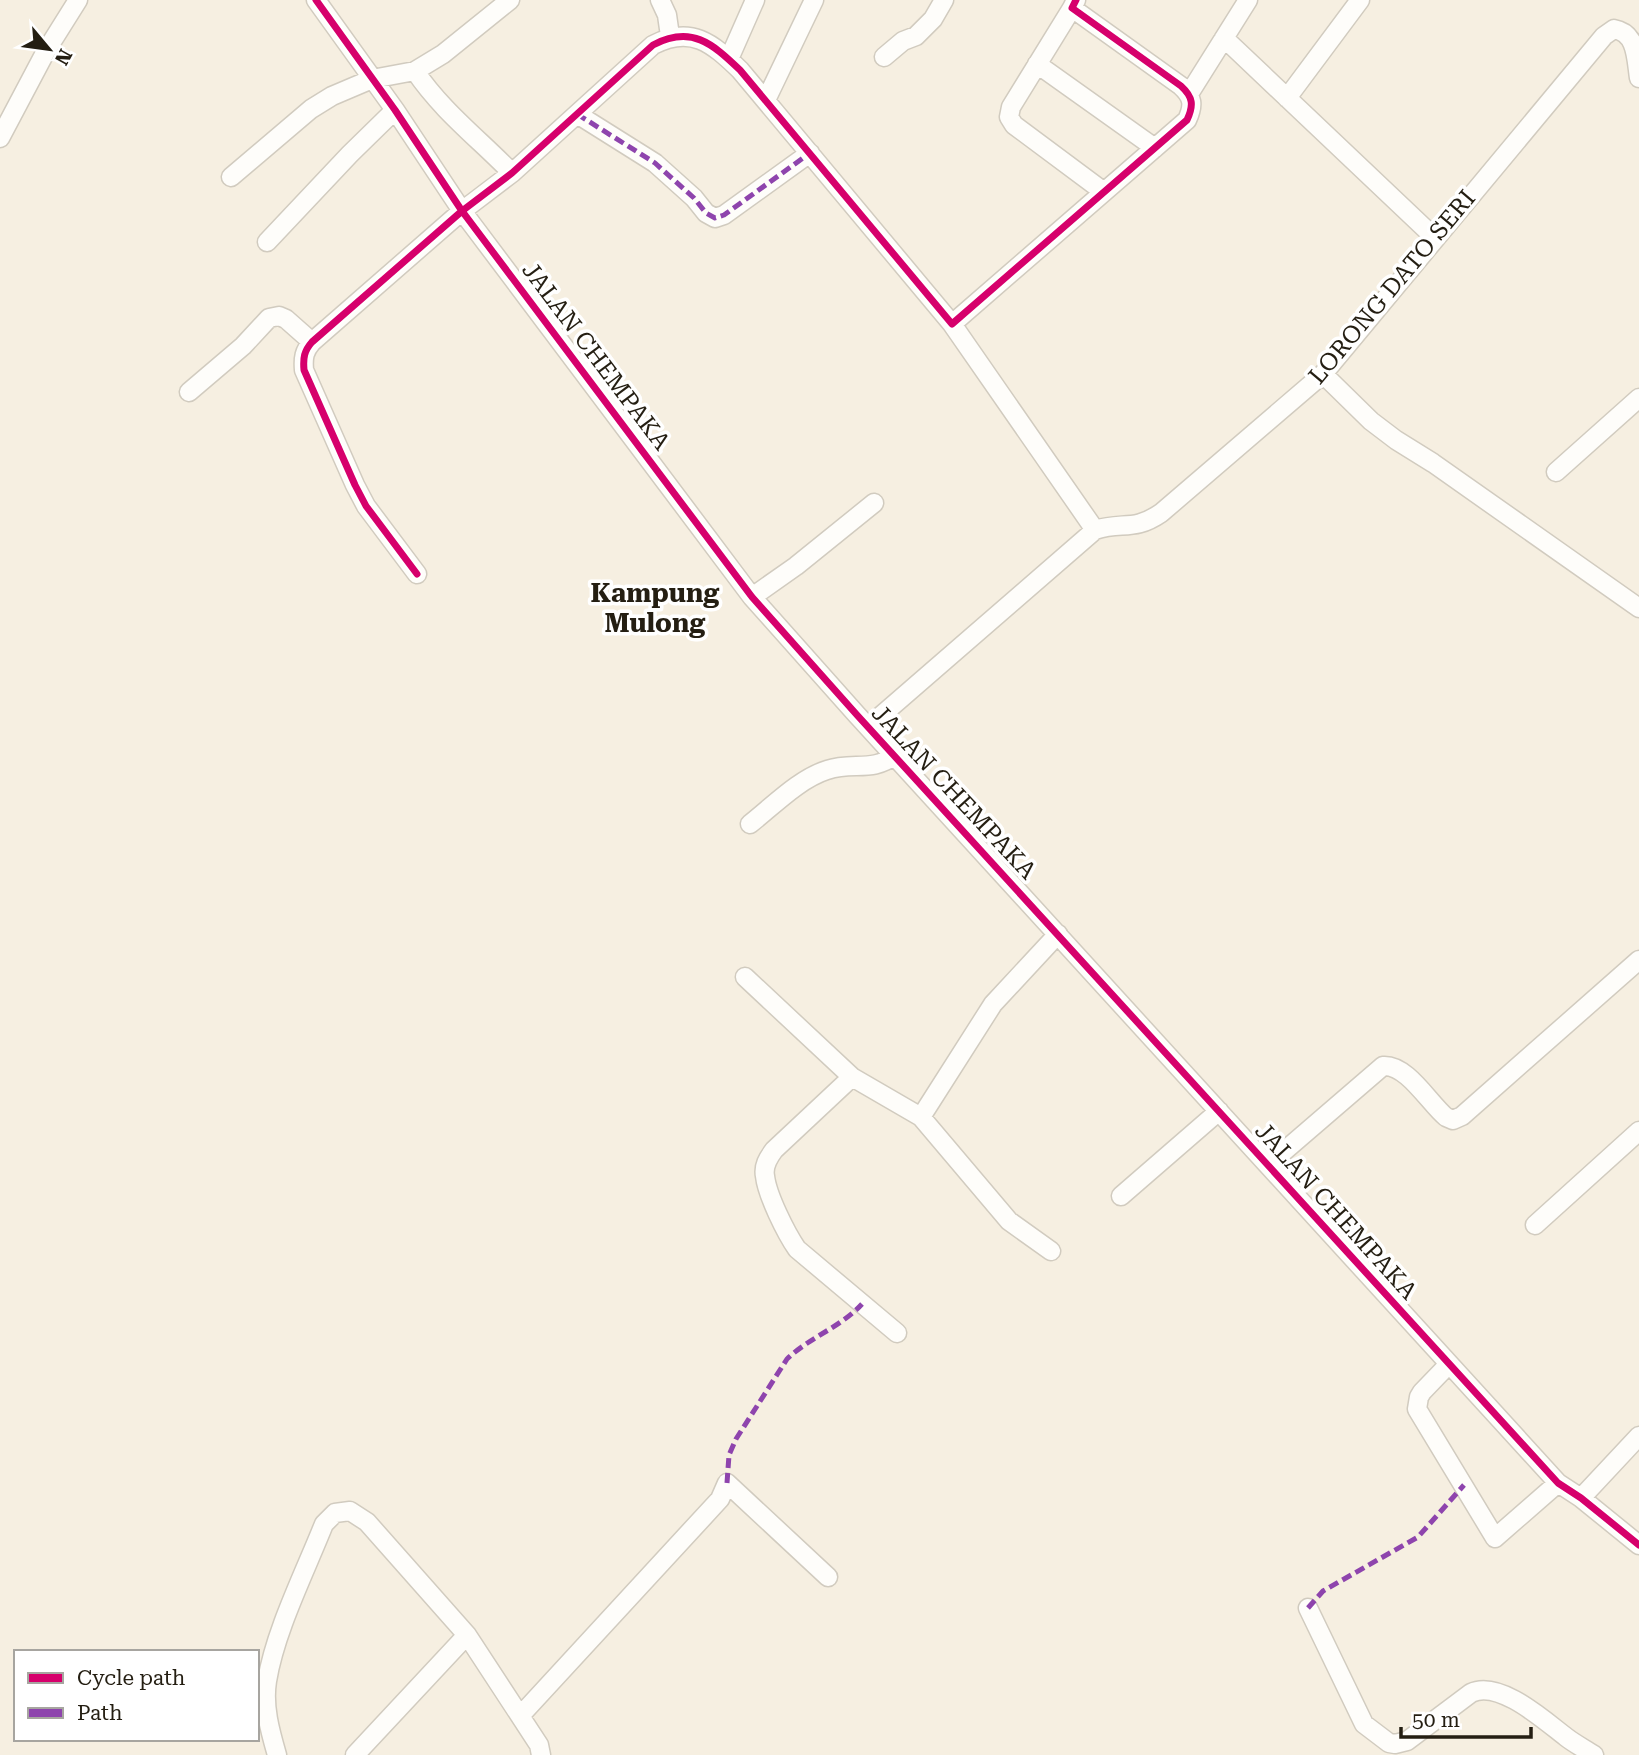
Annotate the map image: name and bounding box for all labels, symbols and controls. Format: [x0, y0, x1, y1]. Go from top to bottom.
north arrow [14, 14, 84, 84]
text: N [50, 45, 77, 69]
street label: LORONG DATO SERI [1303, 185, 1481, 389]
street label: JALAN CHEMPAKA [516, 256, 676, 456]
district label: Kampung Mulong [591, 578, 719, 638]
street label: JALAN CHEMPAKA [866, 699, 1042, 885]
street label: JALAN CHEMPAKA [1249, 1117, 1423, 1305]
legend [14, 1650, 259, 1741]
text: Cycle path [77, 1666, 186, 1690]
scale bar [1401, 1696, 1530, 1740]
text: Path [77, 1701, 123, 1725]
text: 50 m [1412, 1708, 1460, 1732]

